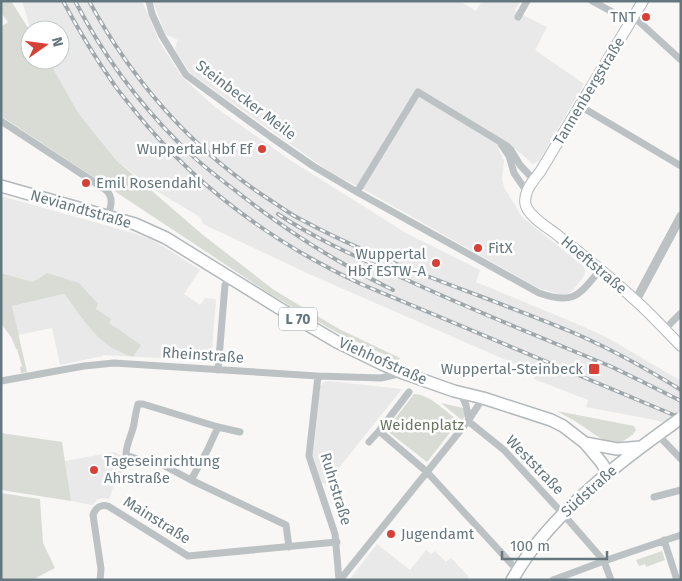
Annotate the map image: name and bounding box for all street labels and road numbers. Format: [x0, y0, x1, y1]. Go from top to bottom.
street label: Tannenbergstraße [550, 34, 628, 148]
street label: Steinbecker Meile [192, 56, 300, 144]
street label: Neviandtstraße [28, 186, 134, 232]
street label: Hoeftstraße [557, 232, 631, 298]
road number: L 70 [279, 308, 317, 330]
street label: Viehhofstraße [336, 333, 430, 389]
street label: Rheinstraße [161, 343, 245, 367]
street label: Weststraße [502, 431, 568, 499]
street label: Ruhrstraße [316, 450, 356, 528]
street label: Südstraße [557, 461, 621, 521]
street label: Mainstraße [120, 492, 194, 548]

